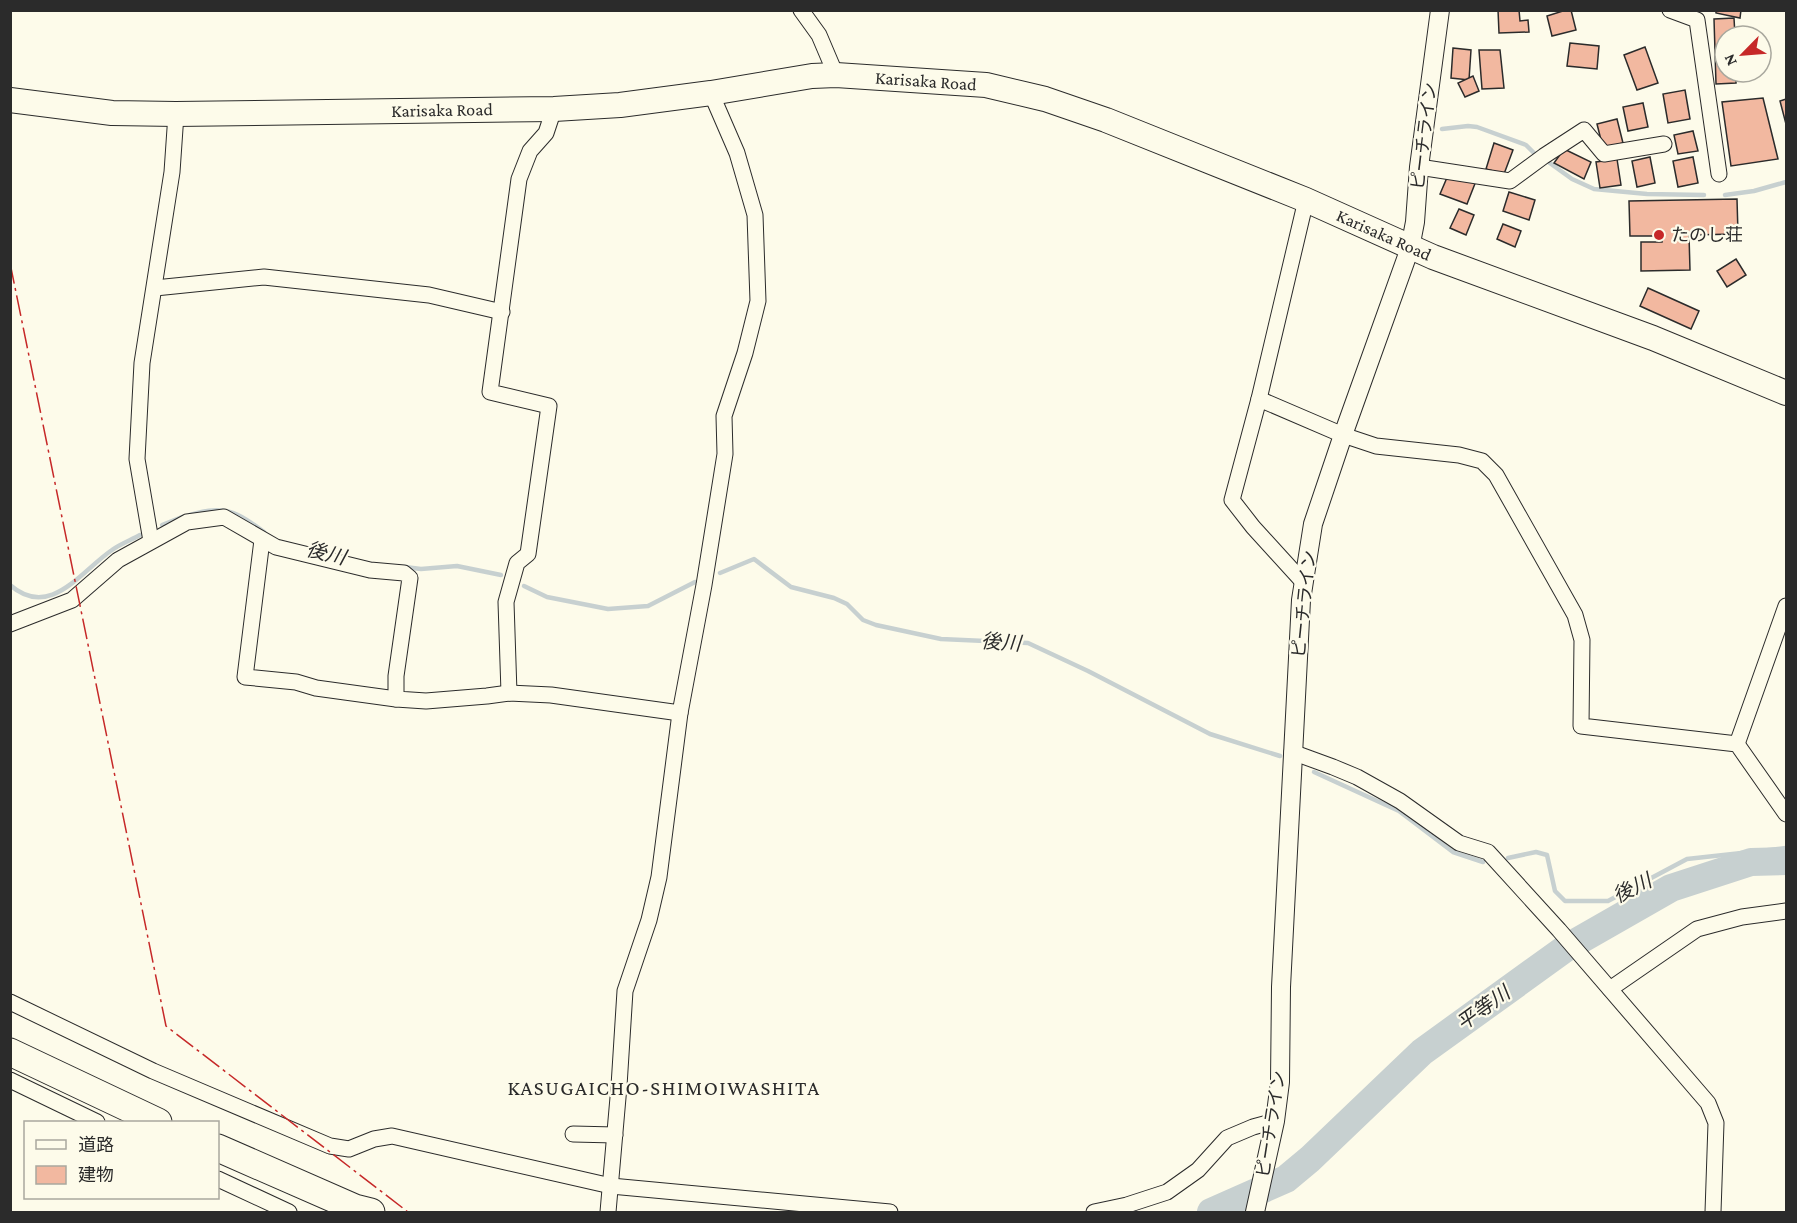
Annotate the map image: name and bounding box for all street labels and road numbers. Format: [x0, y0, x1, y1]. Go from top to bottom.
street label: Karisaka Road [875, 67, 978, 95]
street label: ピーチライン [1407, 81, 1441, 191]
street label: Karisaka Road [391, 99, 494, 121]
street label: Karisaka Road [1333, 205, 1435, 265]
street label: ピーチライン [1288, 549, 1320, 659]
street label: ピーチライン [1253, 1069, 1289, 1179]

